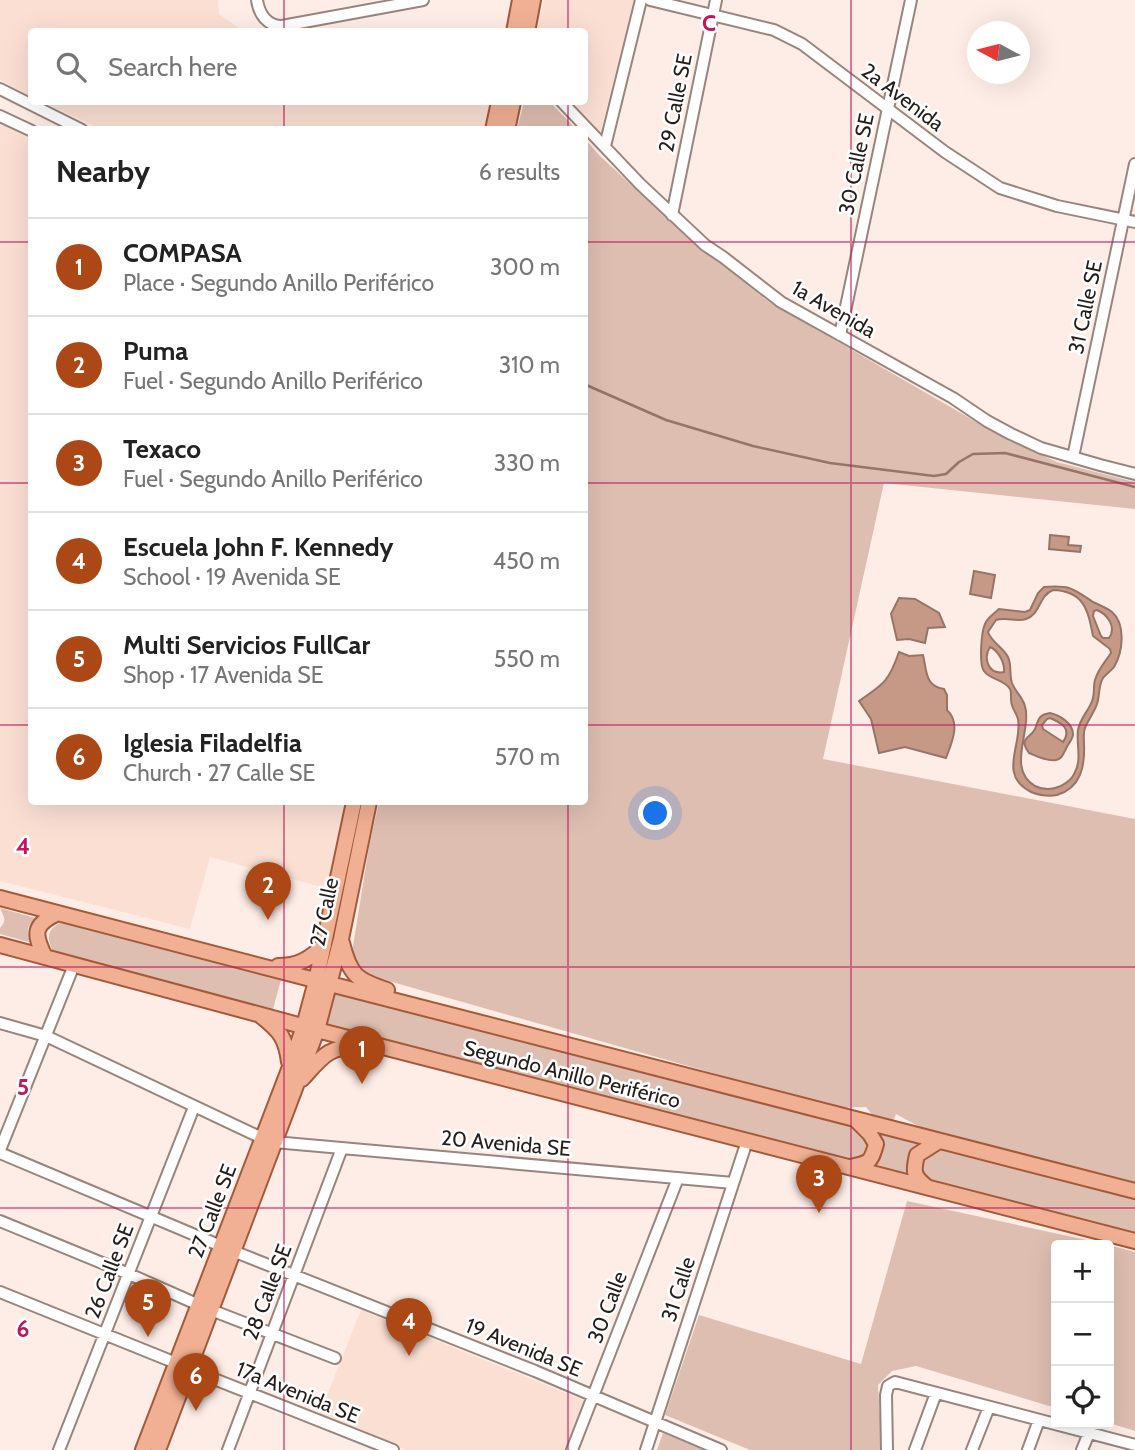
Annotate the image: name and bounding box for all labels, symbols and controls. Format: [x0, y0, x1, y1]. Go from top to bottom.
text: C [702, 9, 716, 37]
north arrow [967, 21, 1030, 84]
search box [28, 28, 588, 105]
icon: search [52, 48, 90, 86]
text: Search here [108, 51, 237, 83]
street label: 29 Calle SE [653, 52, 697, 154]
street label: 2a Avenida [857, 58, 949, 136]
street label: 30 Calle SE [833, 111, 879, 217]
text: Nearby [56, 153, 150, 190]
text: 6 results [479, 158, 560, 186]
text: COMPASA [123, 237, 242, 269]
text: 1 [75, 253, 83, 281]
text: 300 m [490, 253, 560, 281]
street label: 31 Calle SE [1063, 258, 1107, 356]
text: Place · Segundo Anillo Periférico [123, 269, 434, 297]
street label: 1a Avenida [788, 275, 880, 343]
text: Puma [123, 335, 188, 367]
text: 2 [73, 351, 85, 379]
text: 310 m [499, 351, 560, 379]
text: Fuel · Segundo Anillo Periférico [123, 367, 423, 395]
text: Texaco [123, 433, 201, 465]
text: 3 [73, 449, 85, 477]
text: 330 m [494, 449, 560, 477]
text: Fuel · Segundo Anillo Periférico [123, 465, 423, 493]
text: Escuela John F. Kennedy [123, 531, 394, 563]
text: 4 [72, 547, 86, 575]
text: 450 m [493, 547, 560, 575]
text: School · 19 Avenida SE [123, 563, 341, 591]
text: Multi Servicios FullCar [123, 629, 370, 661]
text: 5 [73, 645, 85, 673]
text: 550 m [494, 645, 560, 673]
text: Shop · 17 Avenida SE [123, 661, 323, 689]
text: Iglesia Filadelfia [123, 727, 302, 759]
text: 6 [73, 743, 85, 771]
text: 570 m [495, 743, 560, 771]
text: Church · 27 Calle SE [123, 759, 315, 787]
your location [638, 796, 672, 830]
text: 4 [16, 832, 30, 860]
pin: 2 [245, 862, 291, 920]
street label: 27 Calle [305, 875, 344, 949]
pin: 1 [339, 1026, 385, 1084]
street label: Segundo Anillo Periférico [461, 1035, 683, 1113]
text: 5 [17, 1073, 29, 1101]
street label: 20 Avenida SE [440, 1125, 572, 1161]
pin: 3 [796, 1155, 842, 1213]
street label: 27 Calle SE [183, 1161, 241, 1261]
street label: 26 Calle SE [79, 1220, 139, 1322]
map controls [1051, 1240, 1114, 1429]
button: + [1051, 1240, 1114, 1303]
street label: 28 Calle SE [237, 1241, 297, 1343]
street label: 31 Calle [656, 1253, 700, 1324]
street label: 30 Calle [582, 1268, 632, 1346]
pin: 5 [125, 1279, 171, 1337]
pin: 4 [386, 1298, 432, 1356]
button: − [1051, 1303, 1114, 1366]
street label: 19 Avenida SE [462, 1312, 586, 1382]
text: 6 [17, 1315, 29, 1343]
pin: 6 [173, 1353, 219, 1411]
street label: 17a Avenida SE [233, 1356, 363, 1428]
button: locate [1051, 1366, 1114, 1429]

